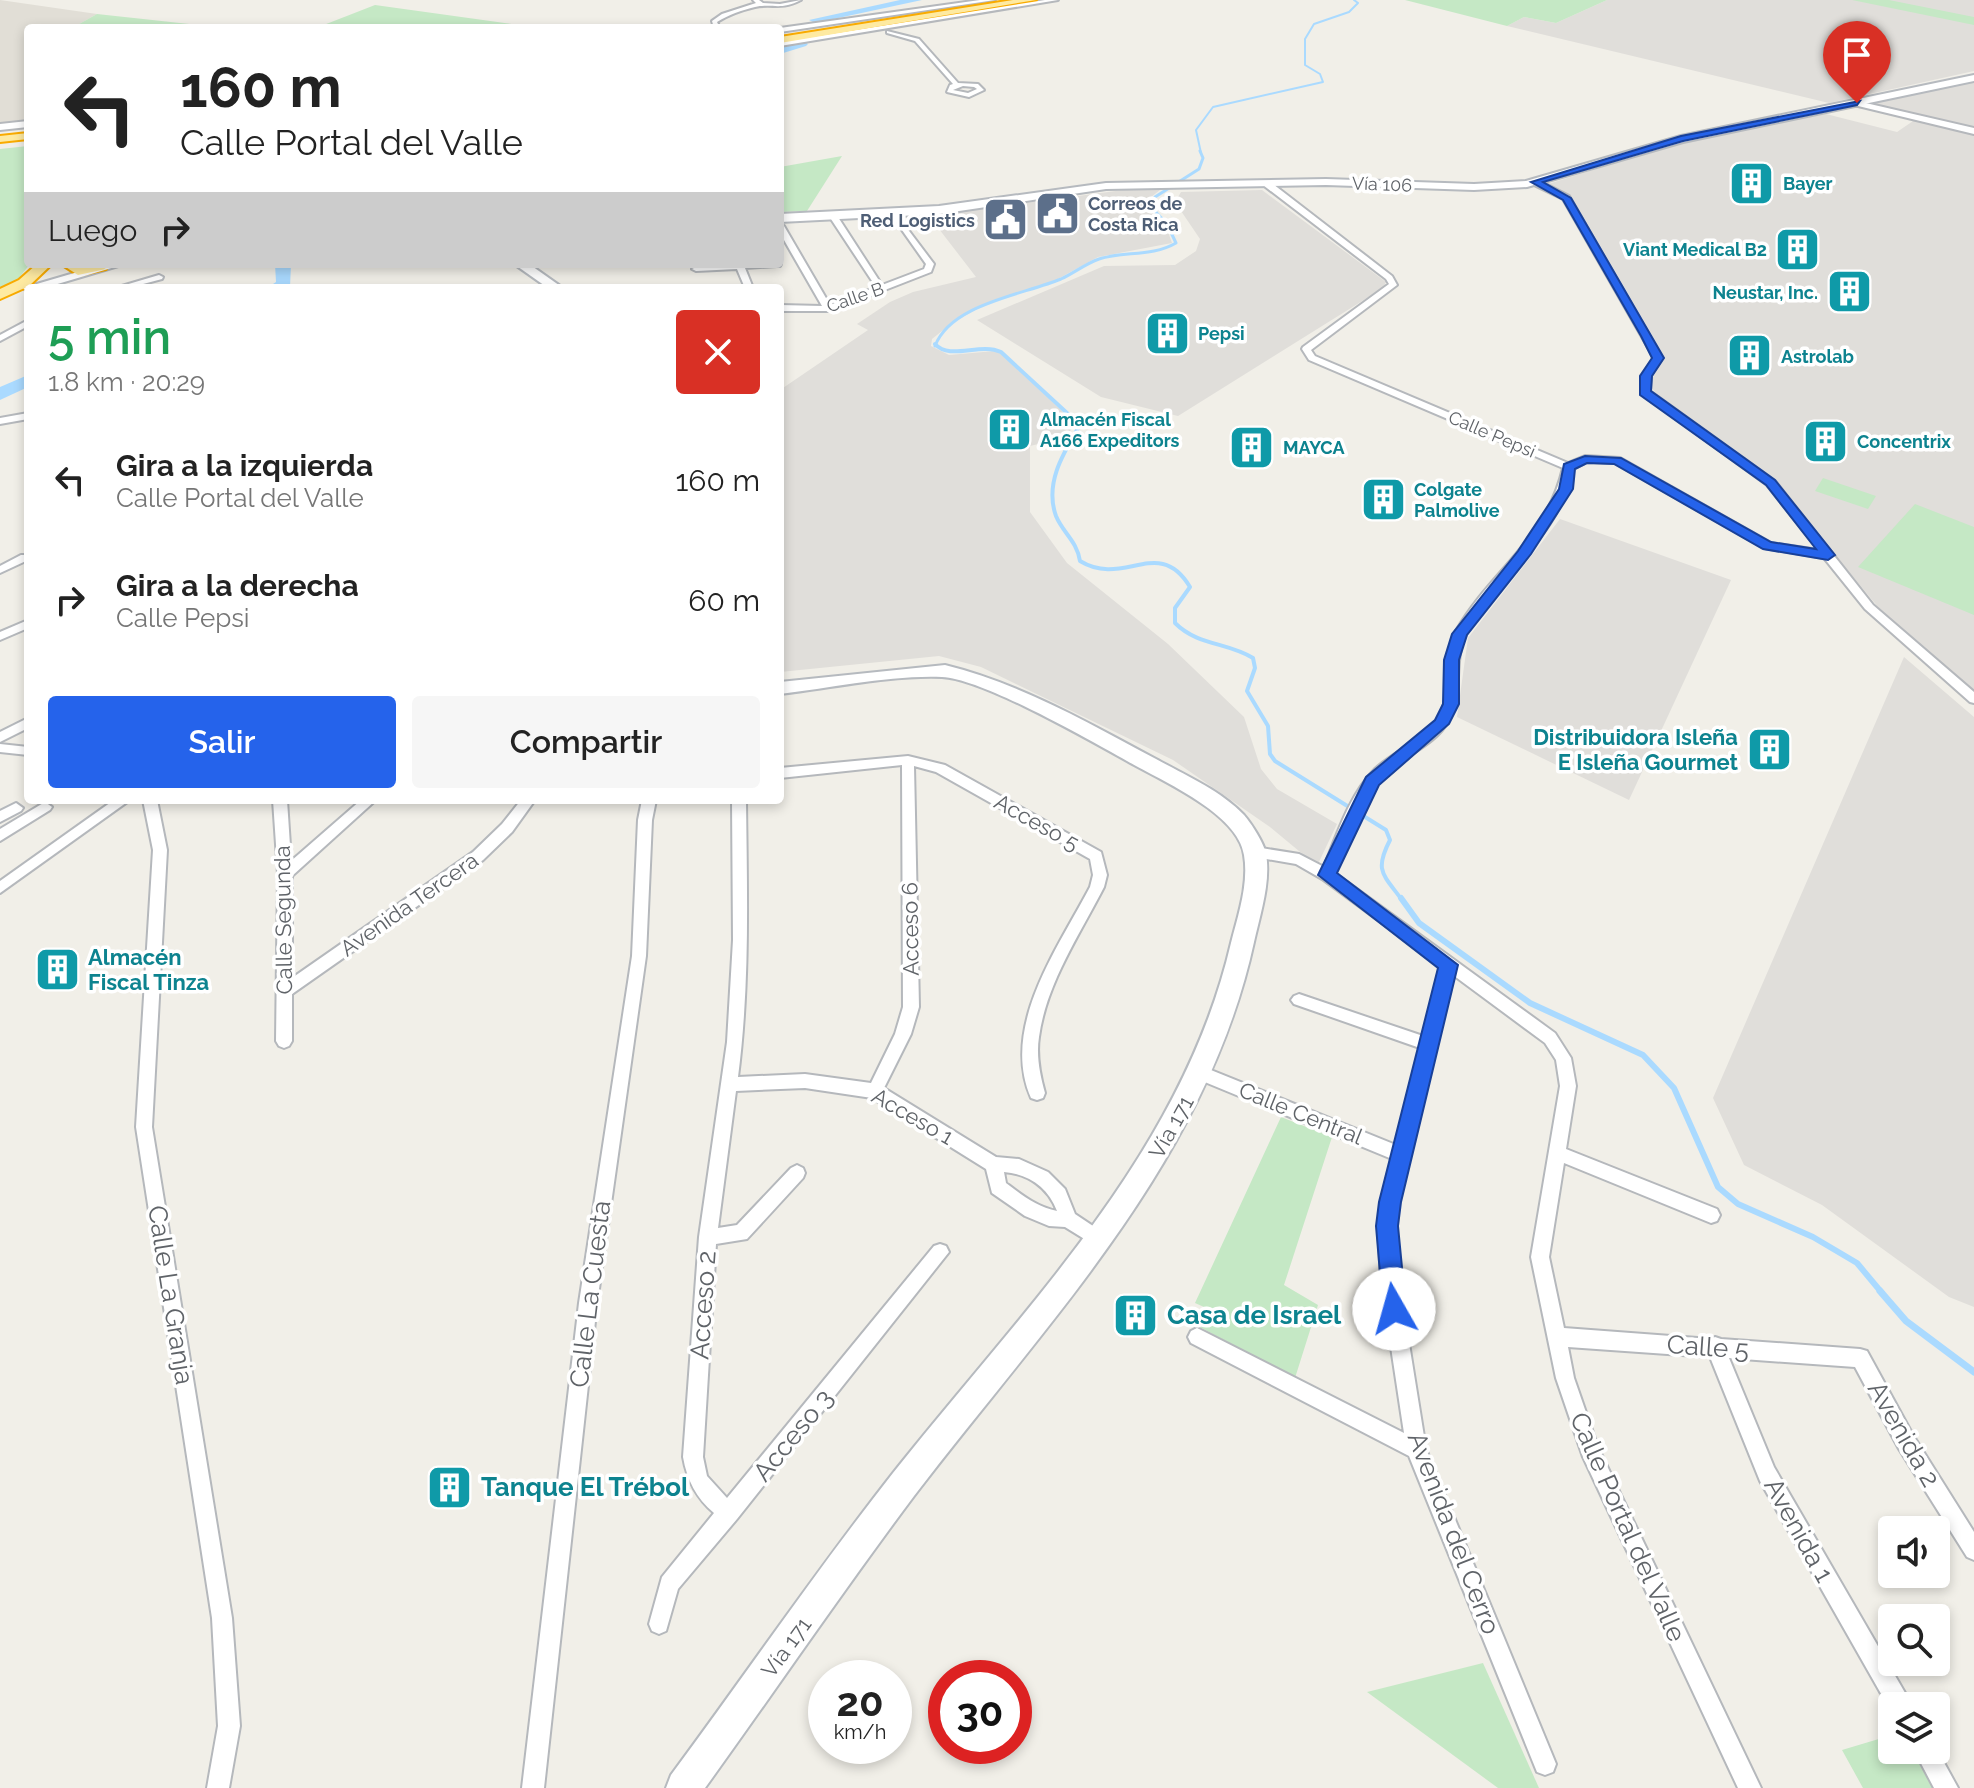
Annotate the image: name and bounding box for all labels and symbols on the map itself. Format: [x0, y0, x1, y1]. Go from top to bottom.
pin [1823, 21, 1891, 103]
building icon: Bayer [1728, 159, 1776, 207]
street label: Vía 106 [1352, 172, 1413, 196]
place label: Bayer [1783, 173, 1833, 194]
public building icon: Correos de Costa Rica [1033, 189, 1081, 237]
place label: Correos de Costa Rica [1088, 193, 1183, 235]
public building icon: Red Logistics [982, 196, 1030, 244]
place label: Red Logistics [860, 210, 975, 231]
building icon: Viant Medical B2 [1774, 225, 1822, 273]
place label: Viant Medical B2 [1623, 239, 1767, 260]
building icon: Neustar, Inc. [1825, 268, 1873, 316]
street label: Calle B [824, 277, 886, 317]
place label: Neustar, Inc. [1713, 282, 1818, 303]
building icon: Pepsi [1143, 309, 1191, 357]
place label: Pepsi [1198, 323, 1245, 344]
building icon: Astrolab [1726, 332, 1774, 380]
place label: Astrolab [1781, 346, 1854, 367]
building icon: Almacén Fiscal A166 Expeditors [985, 405, 1033, 453]
street label: Calle Pepsi [1445, 406, 1539, 462]
place label: Almacén Fiscal A166 Expeditors [1040, 409, 1180, 451]
building icon: Concentrix [1802, 417, 1850, 465]
building icon: MAYCA [1228, 423, 1276, 471]
place label: Concentrix [1857, 431, 1951, 452]
place label: MAYCA [1283, 437, 1346, 458]
building icon: Colgate Palmolive [1359, 475, 1407, 523]
place label: Colgate Palmolive [1414, 479, 1500, 521]
place label: Distribuidora Isleña E Isleña Gourmet [1533, 724, 1739, 775]
building icon: Distribuidora Isleña E Isleña Gourmet [1745, 726, 1793, 774]
street label: Acceso 5 [990, 788, 1084, 856]
street label: Calle Segunda [269, 845, 297, 995]
street label: Avenida Tercera [335, 847, 483, 961]
street label: Acceso 6 [896, 882, 924, 976]
place label: Almacén Fiscal Tinza [88, 944, 209, 995]
building icon: Almacén Fiscal Tinza [33, 946, 81, 994]
street label: Calle Central [1235, 1076, 1367, 1150]
street label: Acceso 1 [867, 1082, 959, 1150]
street label: Vía 171 [1143, 1091, 1199, 1163]
street label: Calle La Cuesta [564, 1199, 616, 1389]
street label: Calle La Granja [142, 1203, 200, 1387]
street label: Acceso 2 [684, 1250, 722, 1360]
position arrow [1352, 1267, 1436, 1351]
building icon: Casa de Israel [1112, 1291, 1160, 1339]
place label: Casa de Israel [1167, 1300, 1342, 1330]
street label: Calle 5 [1666, 1329, 1750, 1365]
street label: Avenida 2 [1862, 1376, 1946, 1492]
street label: Acceso 3 [747, 1383, 839, 1487]
street label: Calle Portal del Valle [1564, 1408, 1692, 1646]
street label: Avenida del Cerro [1402, 1428, 1506, 1638]
building icon: Tanque El Trébol [426, 1463, 474, 1511]
place label: Tanque El Trébol [481, 1472, 690, 1502]
street label: Avenida 1 [1758, 1473, 1840, 1587]
street label: Vía 171 [756, 1612, 816, 1682]
speed limit sign: 30 [928, 1660, 1032, 1764]

